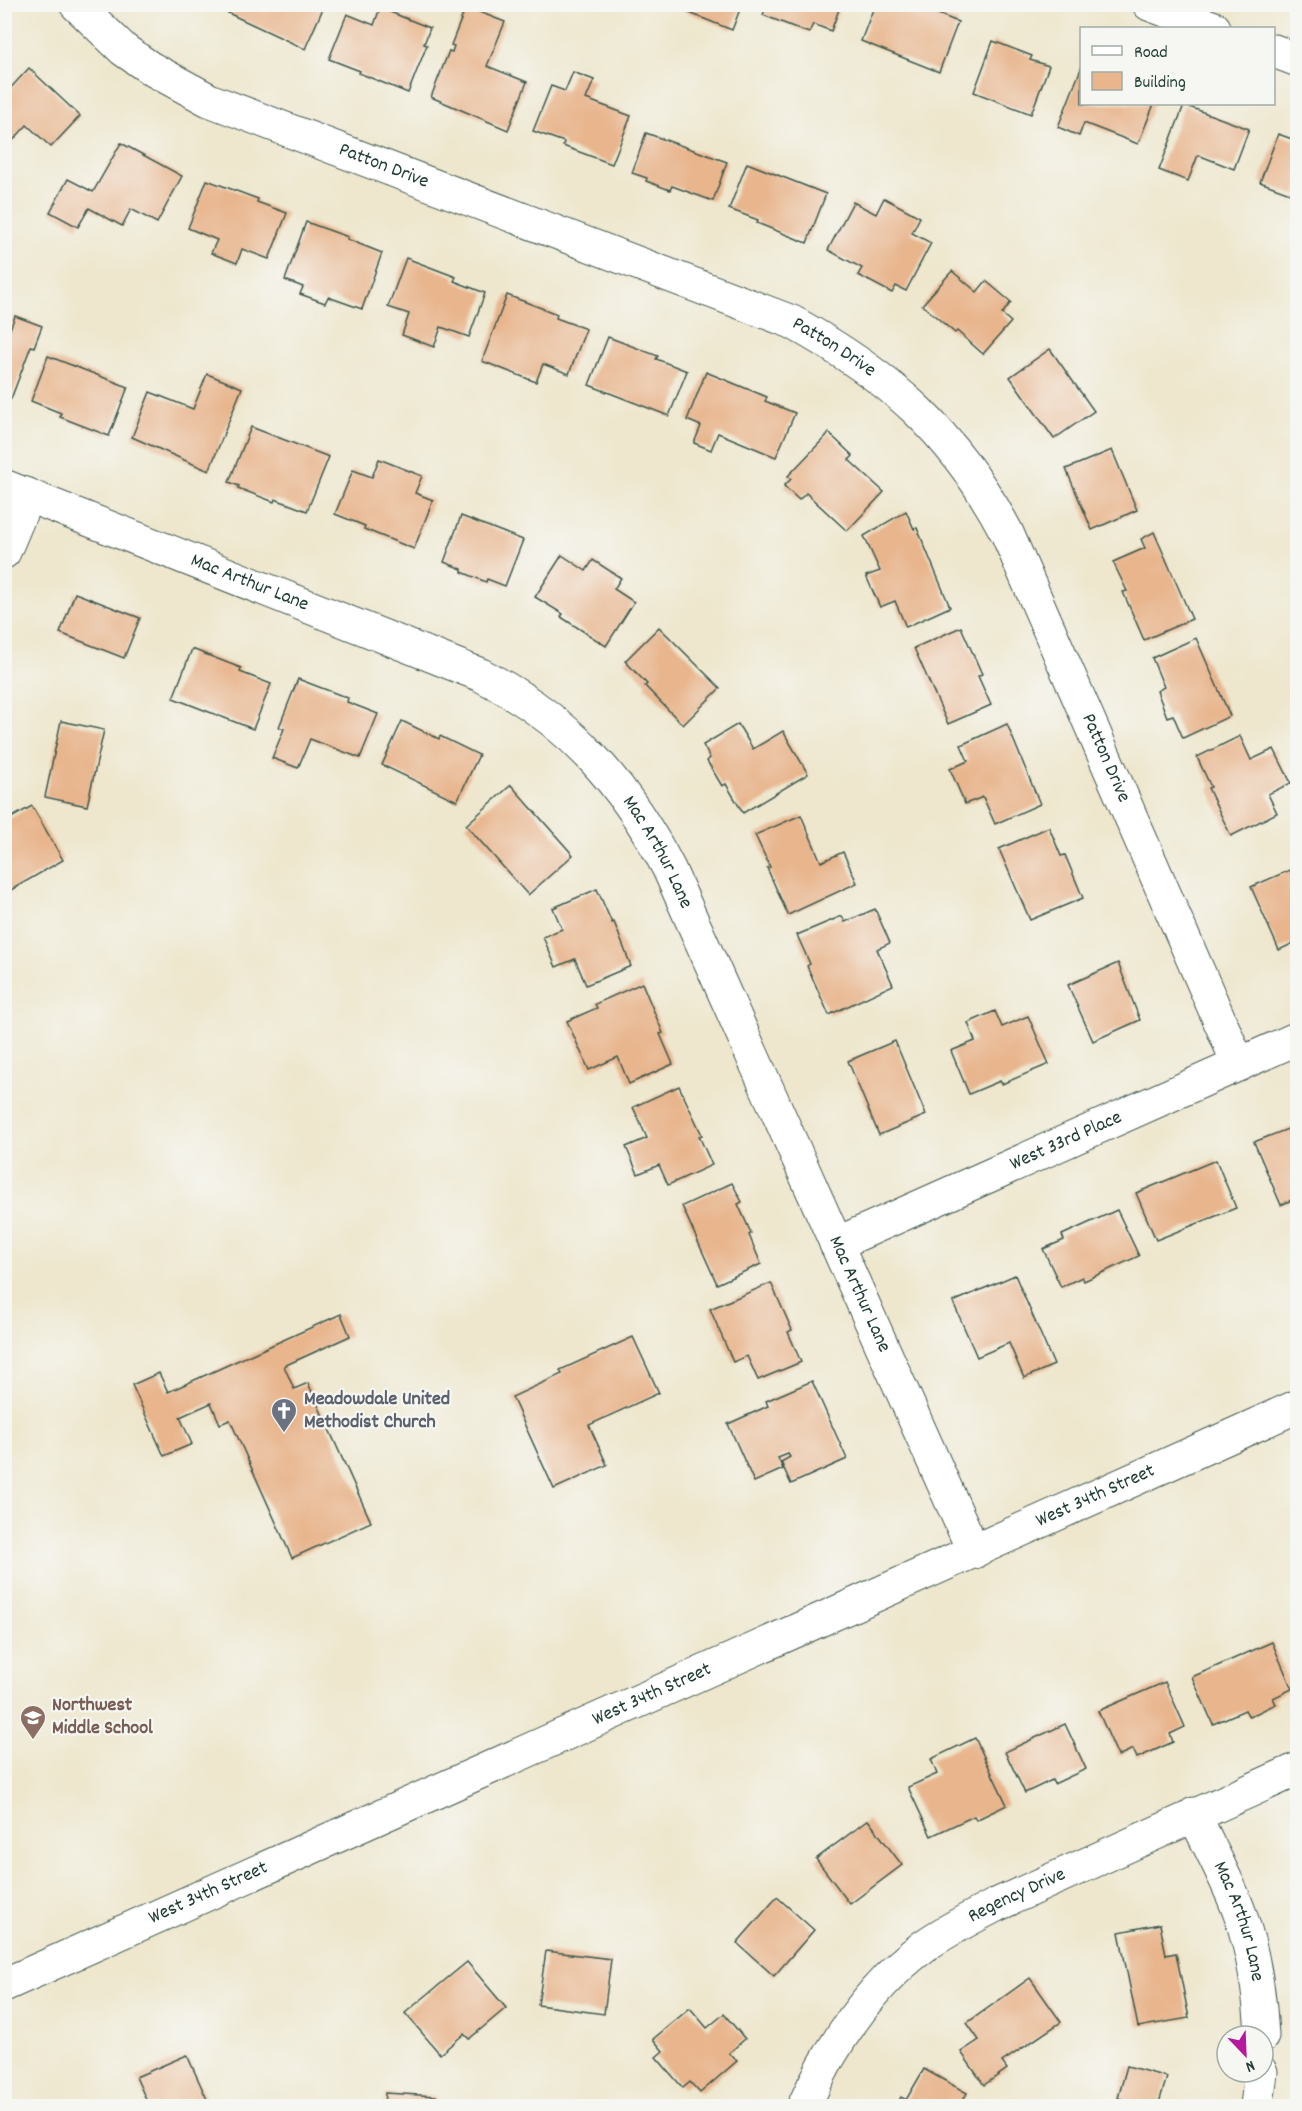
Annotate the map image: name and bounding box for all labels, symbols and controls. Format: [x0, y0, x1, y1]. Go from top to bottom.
legend [1080, 27, 1275, 105]
text: Road [1134, 41, 1168, 66]
text: Building [1134, 71, 1186, 96]
street label: Patton Drive [334, 137, 433, 196]
street label: Patton Drive [787, 311, 882, 385]
street label: Mac Arthur Lane [186, 547, 313, 619]
street label: Patton Drive [1073, 709, 1137, 807]
street label: Mac Arthur Lane [615, 790, 699, 914]
street label: West 33rd Place [1006, 1104, 1127, 1179]
street label: Mac Arthur Lane [821, 1232, 897, 1357]
place label: Meadowdale United Methodist Church [304, 1386, 450, 1437]
church icon: Meadowdale United Methodist Church [269, 1396, 299, 1434]
street label: West 34th Street [1032, 1458, 1160, 1535]
street label: West 34th Street [588, 1656, 716, 1734]
place label: Northwest Middle School [52, 1692, 153, 1743]
school or university icon: Northwest Middle School [18, 1703, 48, 1741]
street label: West 34th Street [144, 1855, 272, 1932]
street label: Mac Arthur Lane [1205, 1857, 1271, 1984]
street label: Regency Drive [963, 1861, 1071, 1931]
north arrow [1215, 2024, 1275, 2084]
text: N [1242, 2053, 1258, 2078]

